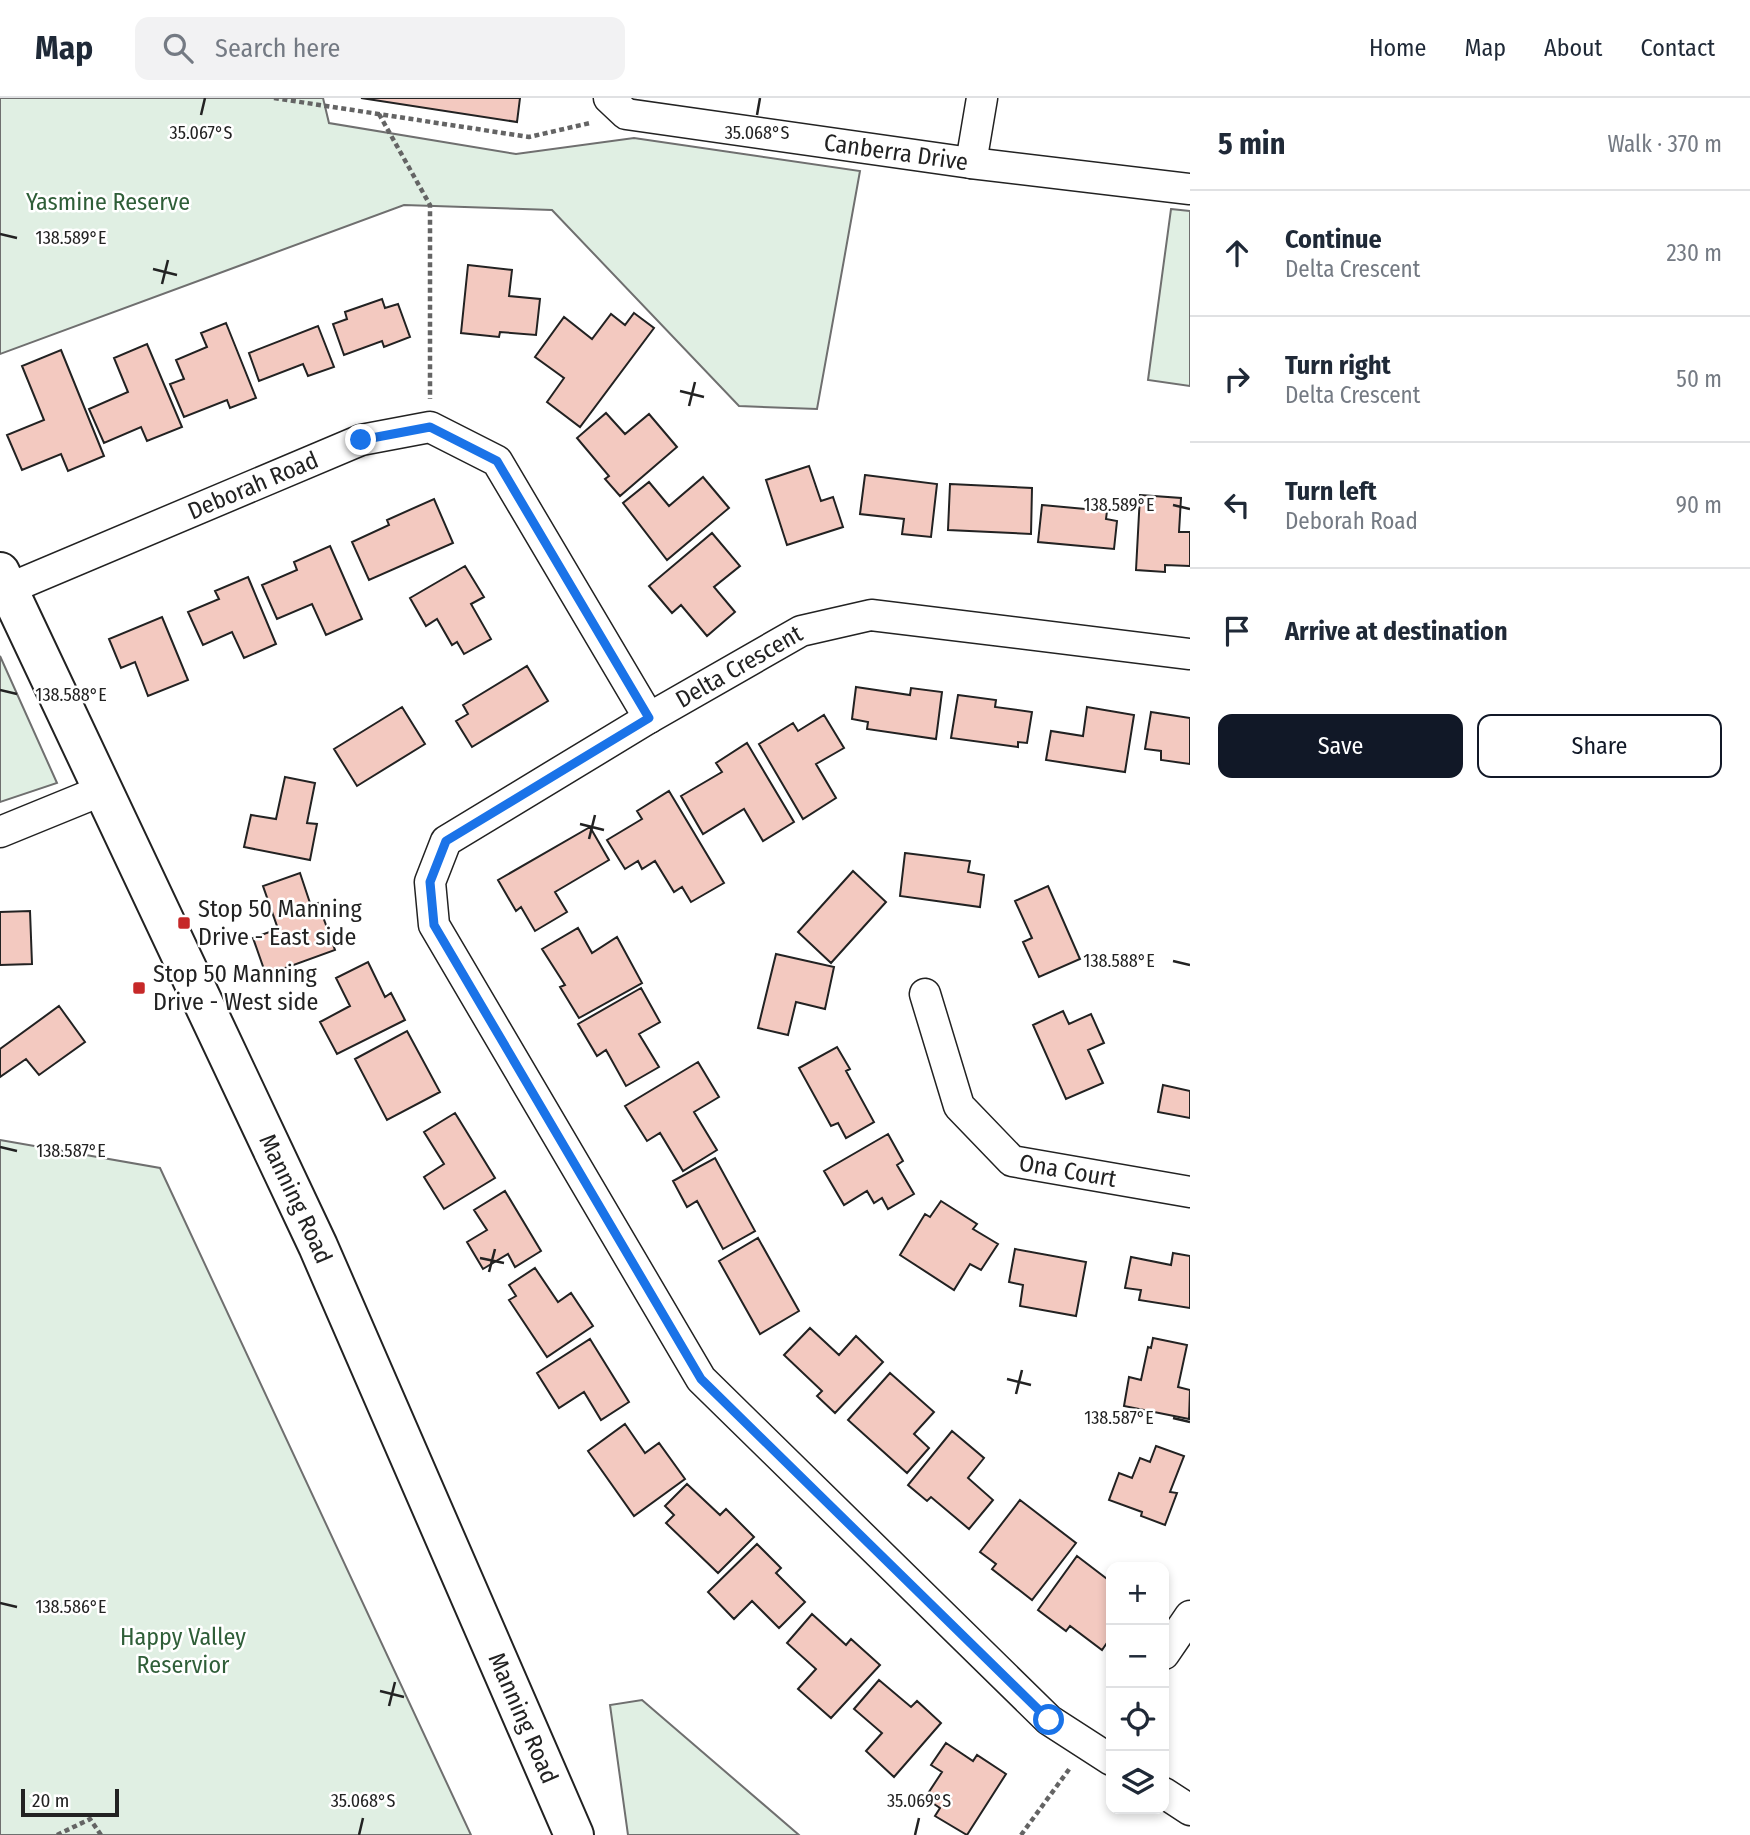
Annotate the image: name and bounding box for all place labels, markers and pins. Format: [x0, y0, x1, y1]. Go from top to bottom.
place label: Stop 50 Manning Drive - East side [198, 895, 362, 951]
marker: Stop 50 Manning Drive - East side [176, 915, 192, 931]
place label: Stop 50 Manning Drive - West side [153, 960, 318, 1016]
marker: Stop 50 Manning Drive - West side [131, 980, 147, 996]

